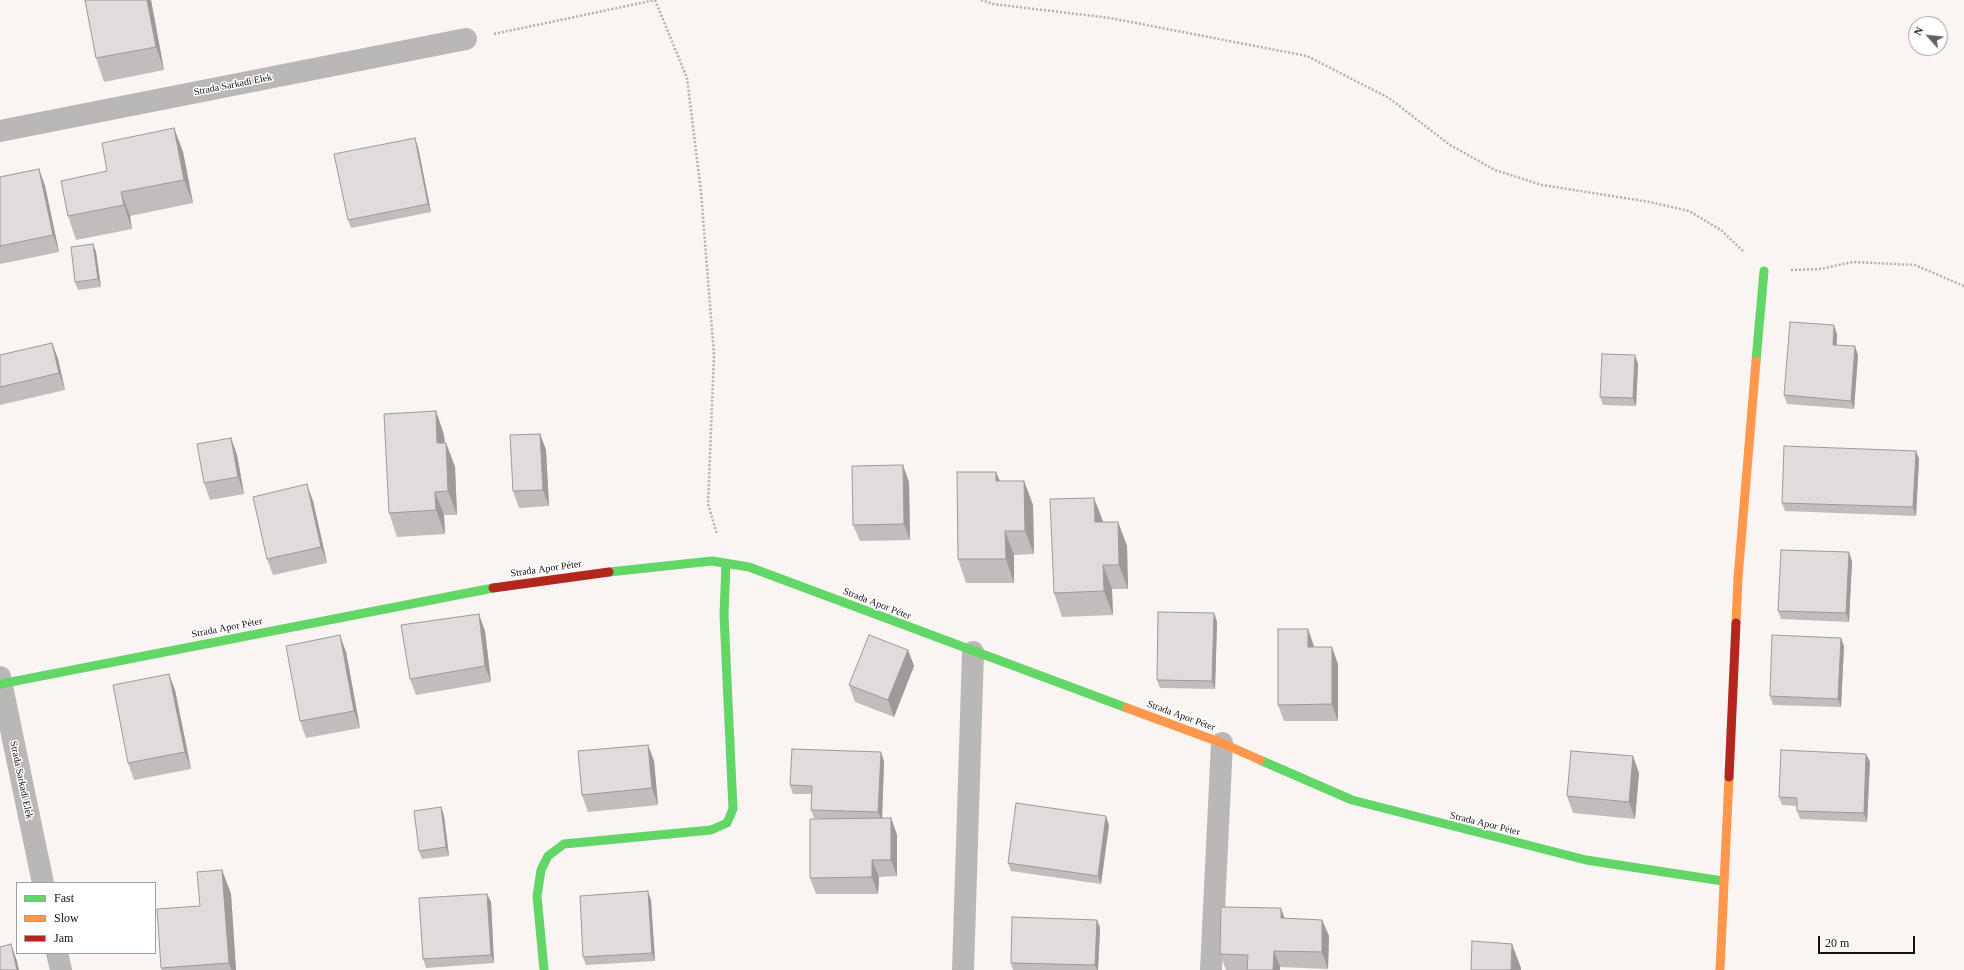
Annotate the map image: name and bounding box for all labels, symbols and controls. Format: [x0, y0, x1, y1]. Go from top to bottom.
north arrow [1908, 16, 1948, 56]
text: N [1911, 25, 1925, 37]
street label: Strada Sarkadi Elek [193, 72, 273, 98]
street label: Strada Apor Péter [510, 558, 582, 580]
street label: Strada Apor Péter [841, 586, 913, 622]
street label: Strada Apor Péter [191, 615, 263, 641]
street label: Strada Apor Péter [1145, 698, 1217, 734]
street label: Strada Sarkadi Elek [7, 740, 35, 820]
street label: Strada Apor Péter [1449, 810, 1521, 838]
legend [16, 882, 156, 954]
text: Fast [54, 891, 74, 905]
text: Slow [54, 911, 79, 925]
scale bar [1820, 928, 1917, 954]
text: Jam [54, 931, 73, 945]
text: 20 m [1825, 936, 1849, 950]

